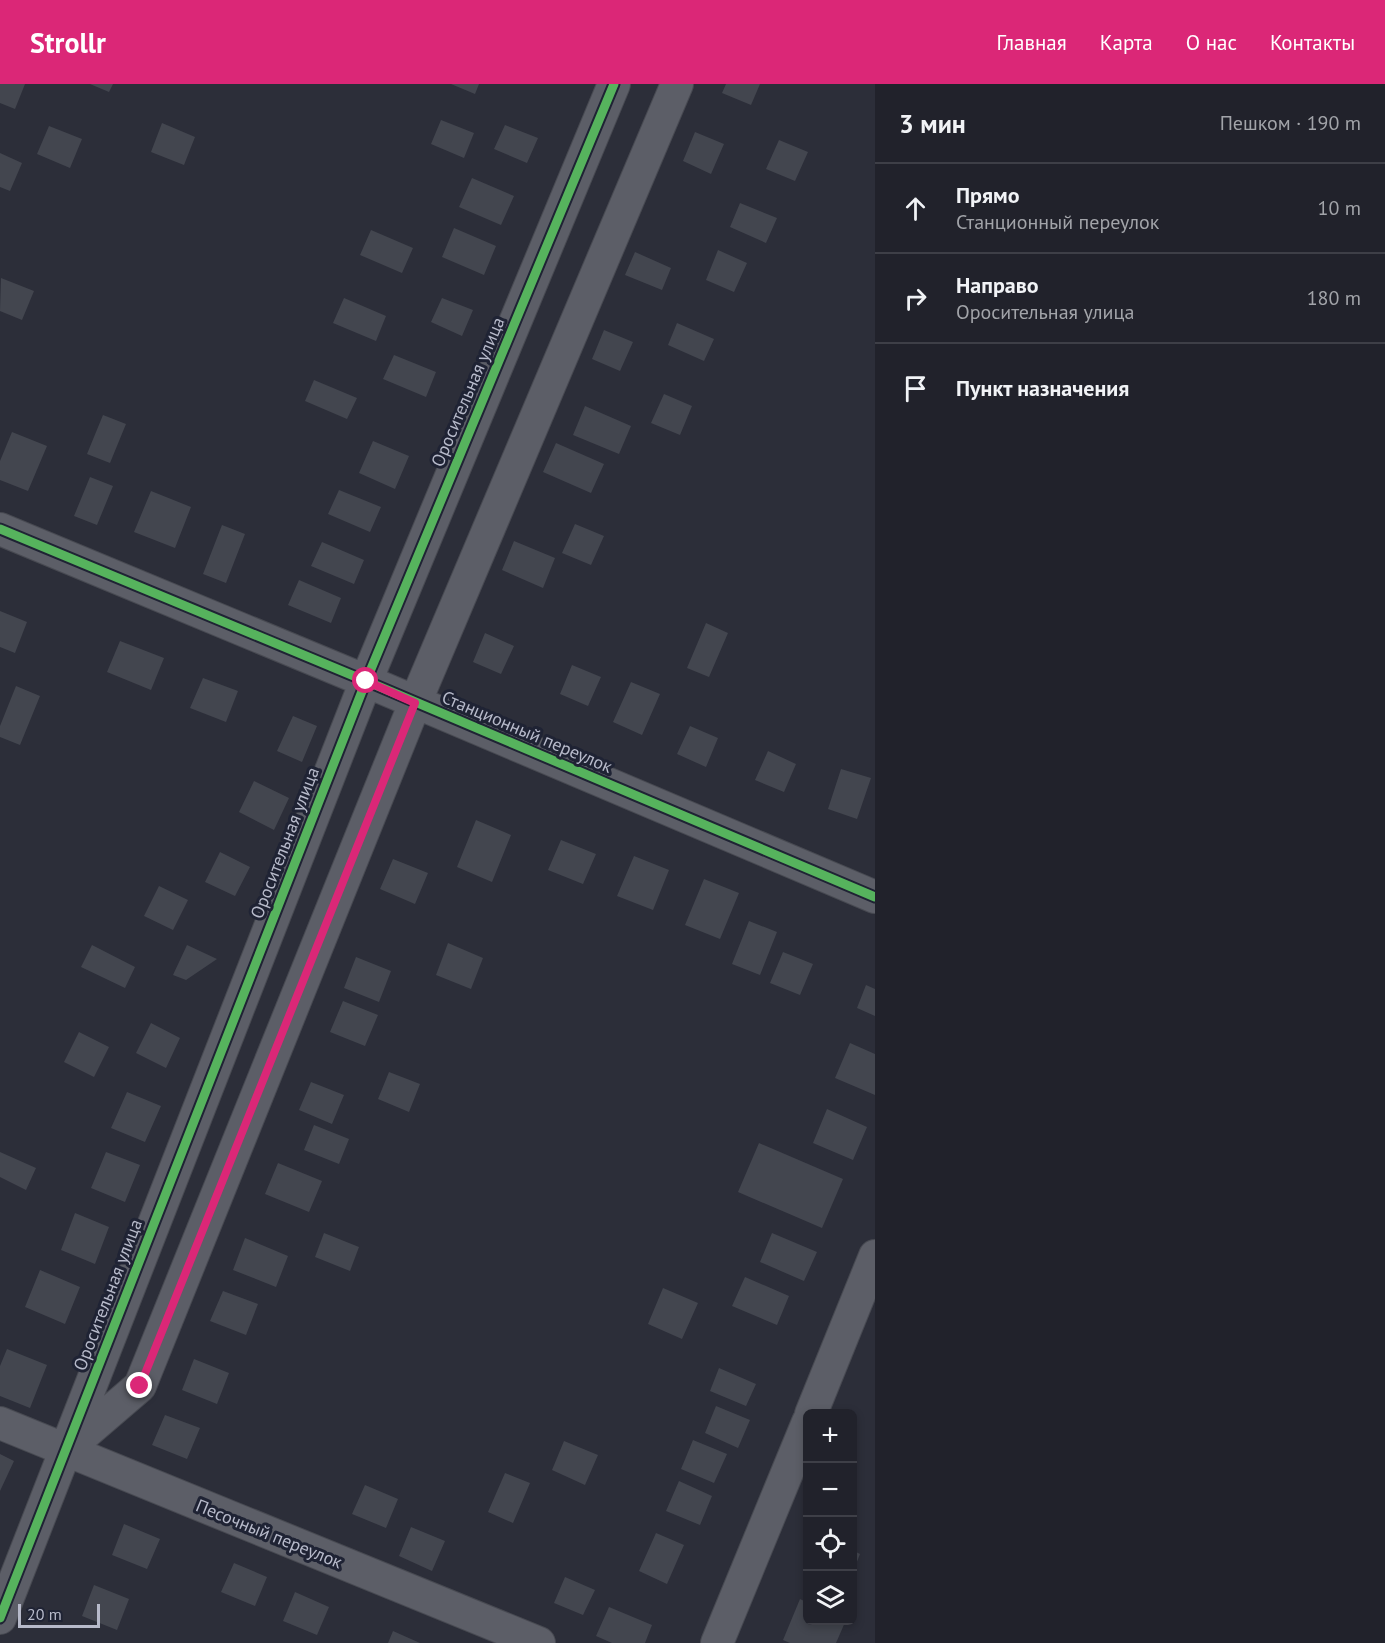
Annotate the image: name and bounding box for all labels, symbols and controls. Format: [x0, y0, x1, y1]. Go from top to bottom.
text: Strollr [30, 24, 106, 61]
text: Главная [996, 29, 1067, 56]
text: Карта [1100, 29, 1153, 56]
text: О нас [1186, 29, 1237, 56]
text: Контакты [1270, 29, 1355, 56]
text: 3 мин [899, 107, 966, 140]
text: Пешком · 190 m [1220, 110, 1361, 136]
text: Прямо [956, 181, 1019, 209]
icon: ahead [899, 192, 932, 225]
text: 10 m [1318, 195, 1361, 221]
text: Станционный переулок [956, 209, 1159, 235]
text: Направо [956, 271, 1039, 299]
icon: right [899, 282, 932, 315]
text: 180 m [1307, 285, 1361, 311]
text: Оросительная улица [956, 299, 1134, 325]
street label: Оросительная улица [426, 313, 509, 470]
icon: arrive [899, 372, 932, 405]
text: Пункт назначения [956, 374, 1129, 402]
route start [352, 667, 378, 693]
street label: Станционный переулок [438, 685, 616, 778]
street label: Оросительная улица [245, 764, 324, 922]
street label: Оросительная улица [68, 1216, 147, 1374]
route end [126, 1372, 152, 1398]
map controls [803, 1409, 857, 1625]
button: + [803, 1409, 857, 1463]
button: − [803, 1463, 857, 1517]
street label: Песочный переулок [193, 1494, 346, 1574]
button: locate [803, 1517, 857, 1571]
button: layers [803, 1571, 857, 1625]
scale bar [18, 1601, 100, 1628]
text: 20 m [27, 1604, 62, 1624]

